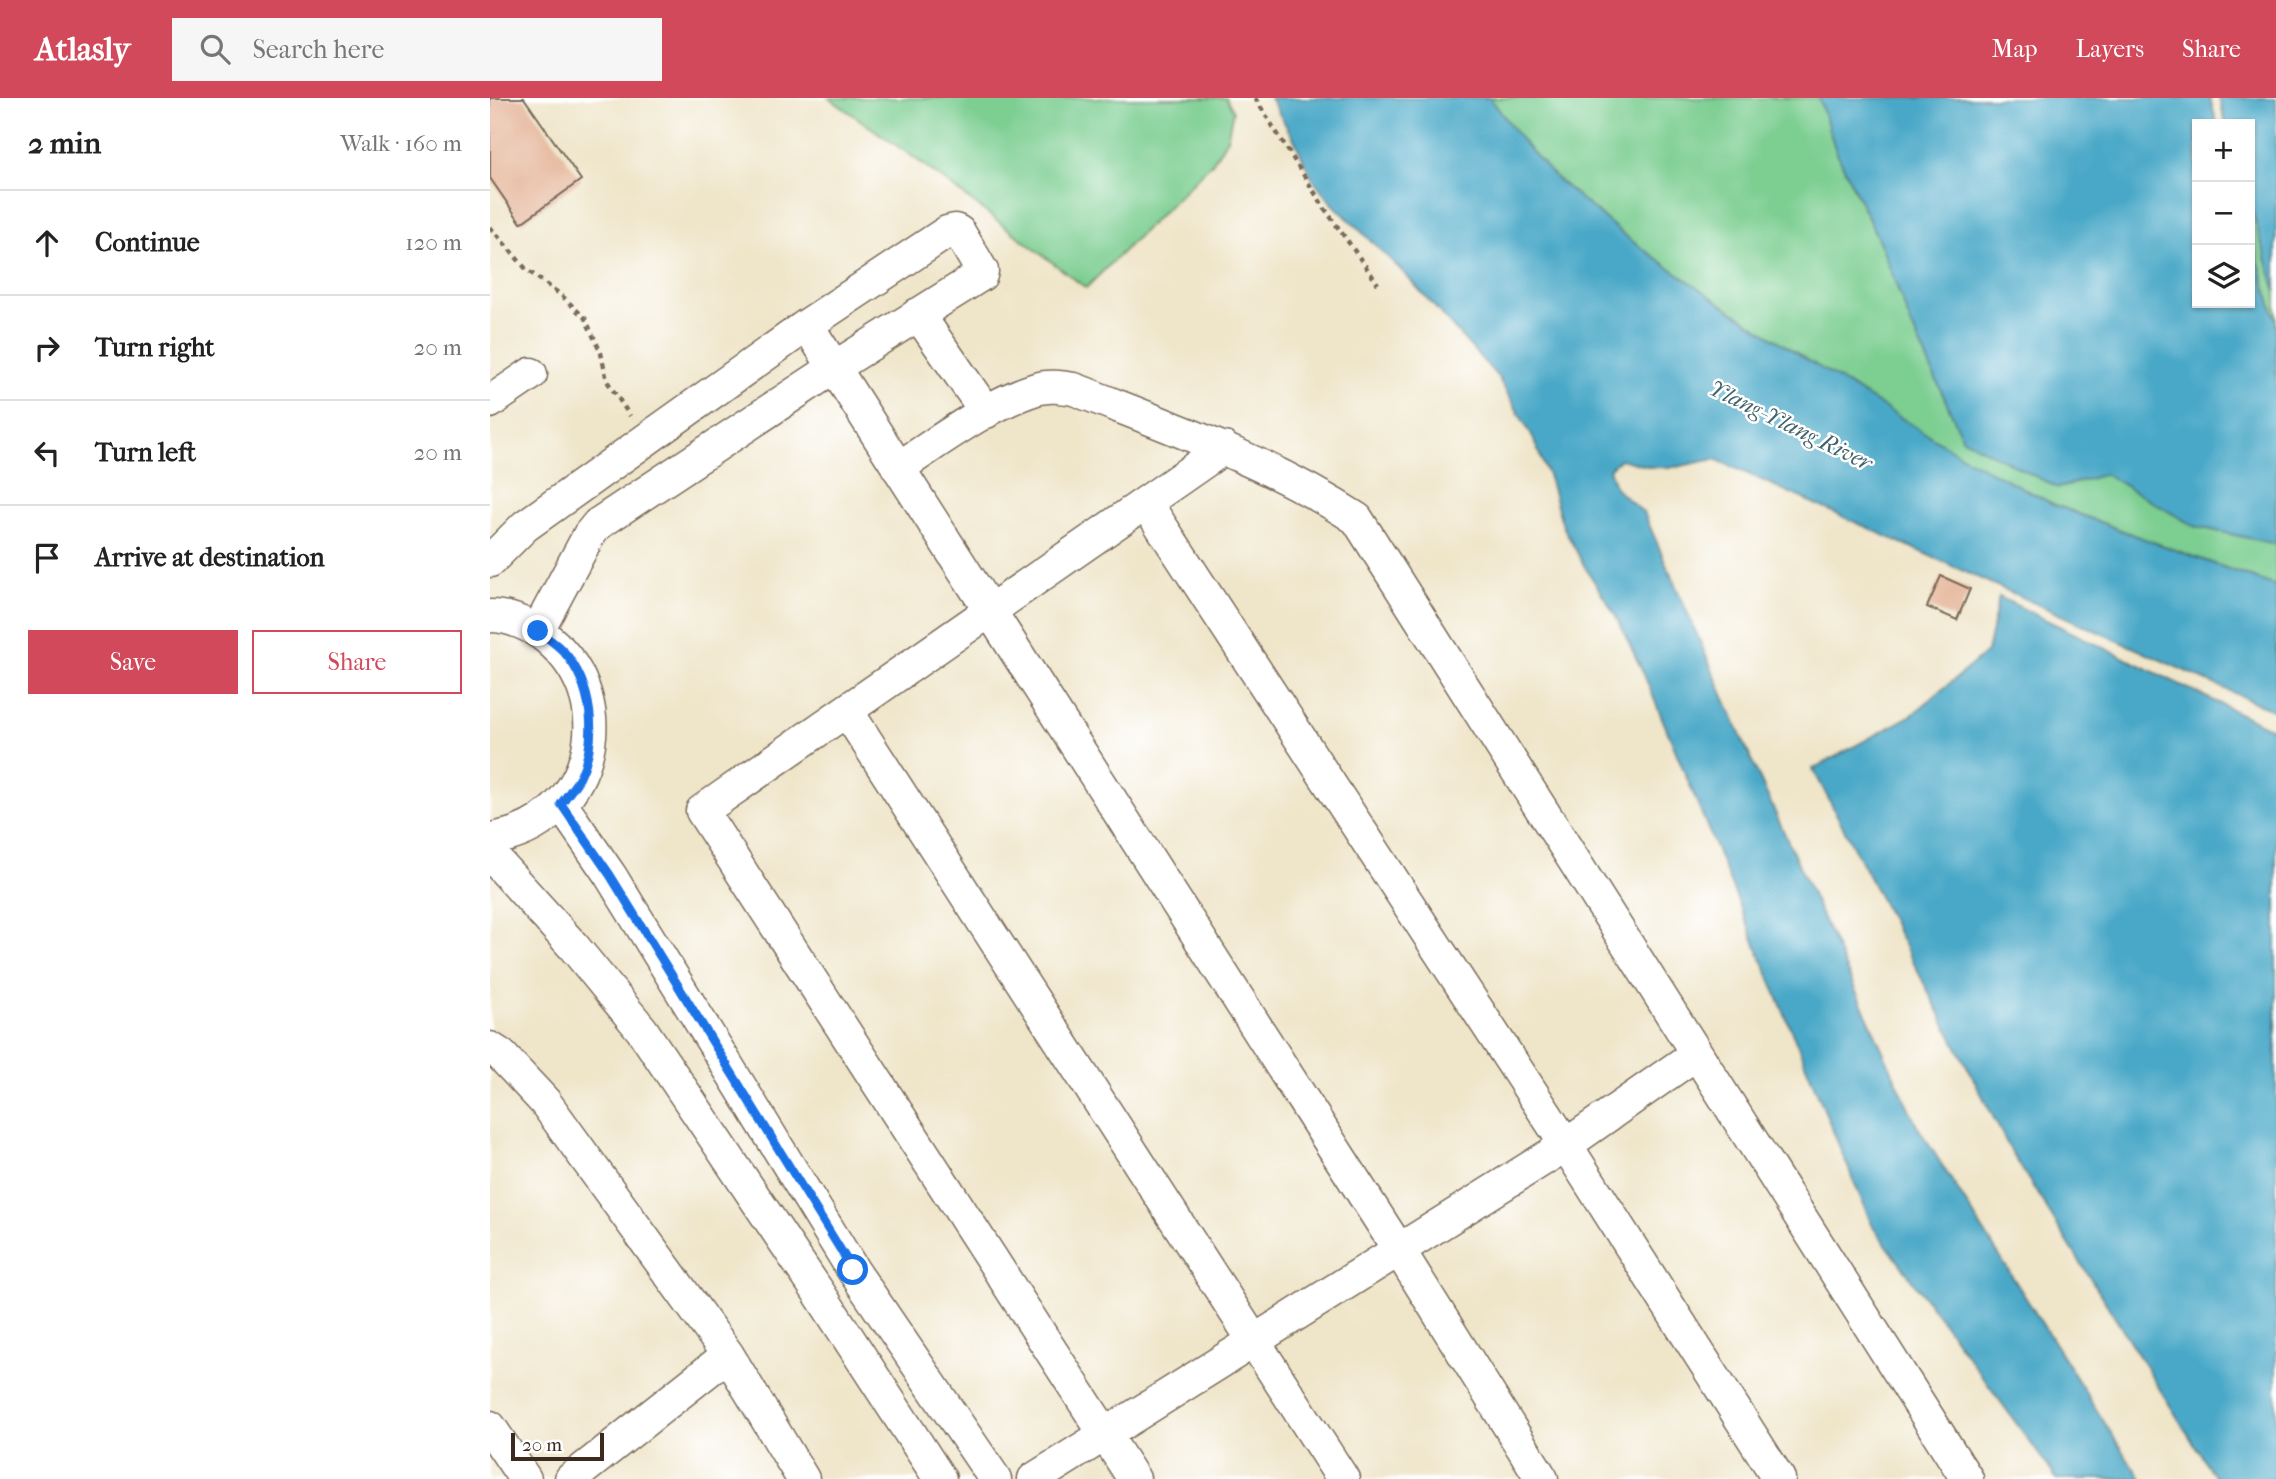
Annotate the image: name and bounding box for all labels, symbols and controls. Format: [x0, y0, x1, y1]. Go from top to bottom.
search box [172, 18, 662, 81]
text: Atlasly [35, 30, 130, 69]
icon: search [196, 30, 234, 68]
text: Search here [252, 34, 384, 65]
text: Map [1992, 35, 2038, 63]
text: Layers [2076, 35, 2144, 63]
text: Share [2182, 35, 2241, 63]
map controls [2192, 119, 2255, 308]
button: + [2192, 119, 2255, 182]
text: 2 min [28, 126, 101, 161]
text: Walk · 160 m [340, 130, 462, 157]
button: − [2192, 182, 2255, 245]
icon: ahead [28, 224, 66, 262]
text: Continue [95, 227, 200, 258]
text: 120 m [405, 229, 462, 256]
button: layers [2192, 245, 2255, 308]
icon: right [28, 329, 66, 367]
text: Turn right [95, 332, 215, 363]
text: 20 m [413, 334, 462, 361]
water label: Ylang-Ylang River [1705, 374, 1878, 477]
icon: left [28, 434, 66, 472]
text: Turn left [95, 437, 196, 468]
text: 20 m [413, 439, 462, 466]
icon: arrive [28, 539, 66, 577]
text: Arrive at destination [95, 542, 325, 573]
route end [522, 615, 553, 646]
button: Save [28, 630, 238, 694]
button: Share [252, 630, 462, 694]
route start [837, 1254, 868, 1285]
scale bar [511, 1430, 604, 1462]
text: 20 m [522, 1434, 562, 1456]

